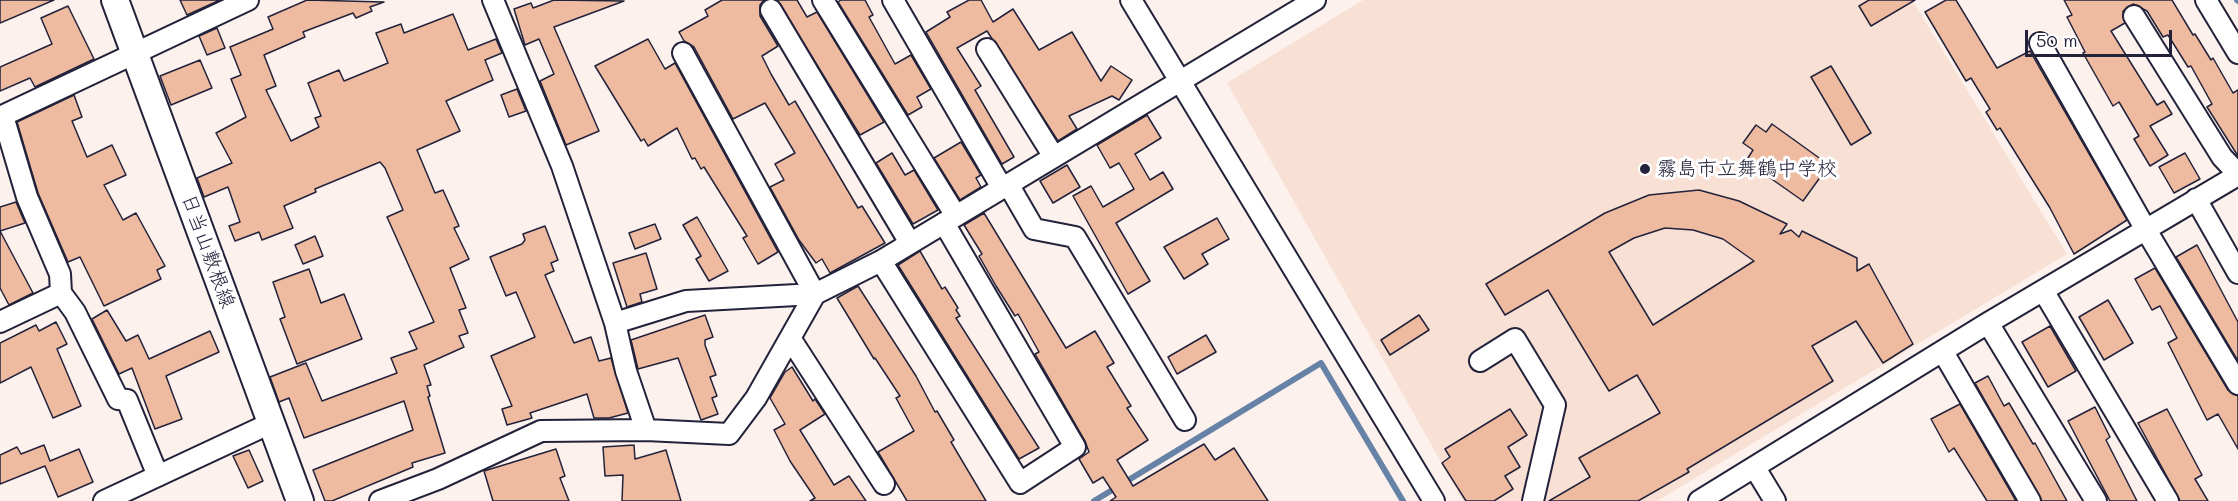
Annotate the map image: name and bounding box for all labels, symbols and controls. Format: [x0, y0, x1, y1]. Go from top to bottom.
scale bar [2028, 18, 2175, 56]
text: 50 m [2036, 28, 2078, 52]
place label: 霧島市立舞鶴中学校 [1657, 157, 1837, 181]
marker: 霧島市立舞鶴中学校 [1638, 162, 1652, 176]
street label: 日当山敷根線 [176, 191, 240, 311]

